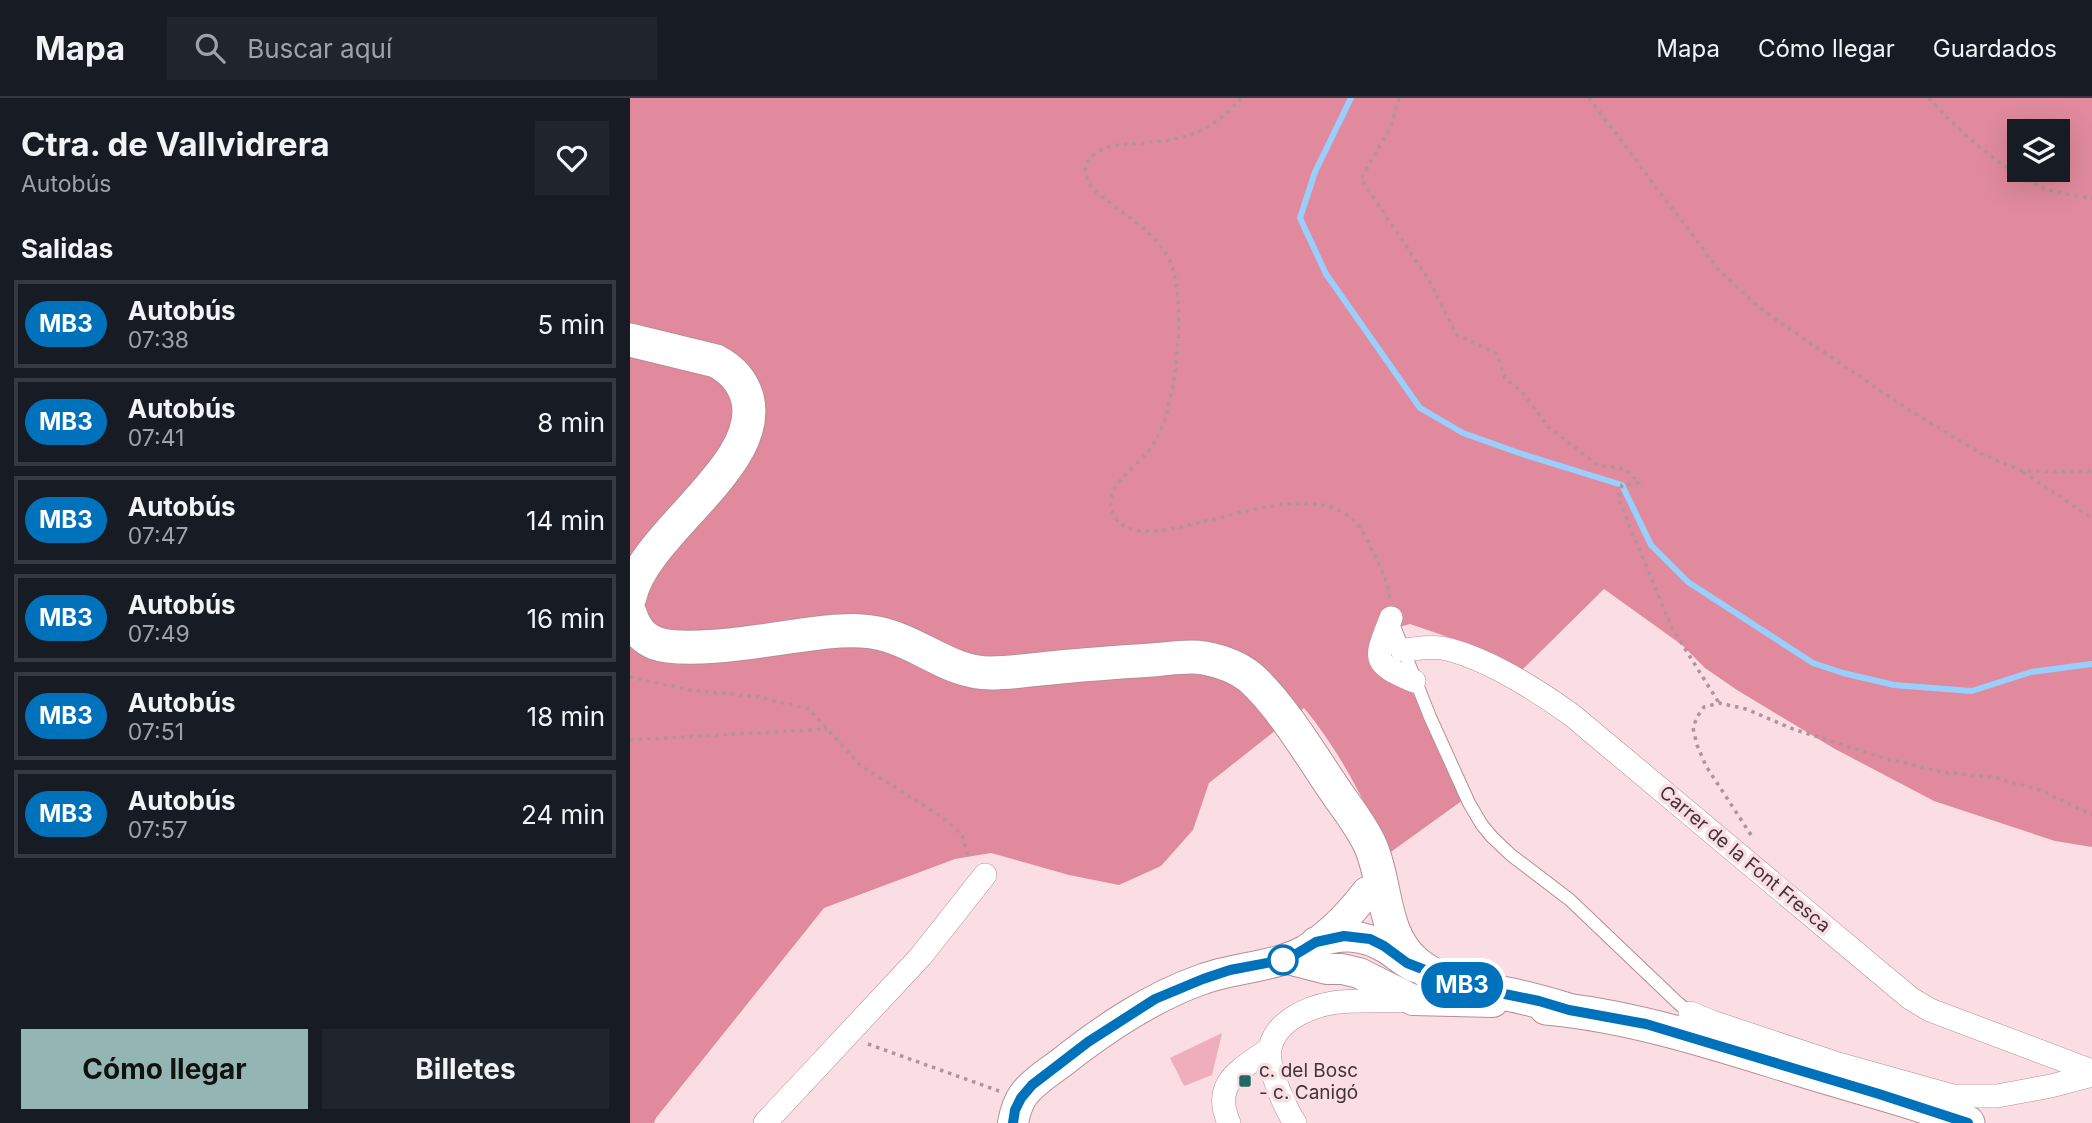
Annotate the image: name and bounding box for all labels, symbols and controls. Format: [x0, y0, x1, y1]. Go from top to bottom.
search box [167, 17, 657, 80]
text: Mapa [35, 28, 125, 68]
icon: search [191, 29, 229, 67]
text: Buscar aquí [247, 33, 392, 64]
text: Mapa [1656, 34, 1720, 63]
text: Cómo llegar [1758, 34, 1895, 63]
text: Guardados [1933, 34, 2057, 63]
map controls [2007, 119, 2070, 182]
button: layers [2007, 119, 2070, 182]
button: heart [535, 121, 609, 195]
text: Ctra. de Vallvidrera [21, 124, 330, 164]
text: Autobús [21, 170, 111, 198]
text: Salidas [21, 233, 113, 264]
text: Autobús [128, 295, 236, 326]
text: MB3 [39, 309, 93, 338]
text: 5 min [537, 309, 605, 340]
text: 07:38 [128, 326, 189, 354]
text: Autobús [128, 393, 236, 424]
text: MB3 [39, 407, 93, 436]
text: 8 min [537, 407, 605, 438]
text: 07:41 [128, 424, 184, 452]
text: Autobús [128, 491, 236, 522]
text: MB3 [39, 505, 93, 534]
text: 14 min [526, 505, 605, 536]
text: 07:47 [128, 522, 189, 550]
text: Autobús [128, 589, 236, 620]
text: MB3 [39, 603, 93, 632]
text: 16 min [527, 603, 605, 634]
text: 07:49 [128, 620, 190, 648]
text: Autobús [128, 687, 236, 718]
text: MB3 [39, 701, 93, 730]
text: 18 min [527, 701, 605, 732]
text: 07:51 [128, 718, 184, 746]
street label: Carrer de la Font Fresca [1655, 781, 1835, 937]
text: Autobús [128, 785, 236, 816]
text: MB3 [39, 799, 93, 828]
text: 24 min [521, 799, 605, 830]
text: 07:57 [128, 816, 188, 844]
unlabelled marker [1268, 945, 1298, 975]
line badge: MB3 [1422, 962, 1502, 1008]
text: MB3 [1435, 970, 1489, 999]
button: Cómo llegar [21, 1029, 308, 1109]
button: Billetes [322, 1029, 609, 1109]
place label: c. del Bosc - c. Canigó [1259, 1059, 1358, 1104]
marker: c. del Bosc - c. Canigó [1237, 1073, 1253, 1089]

